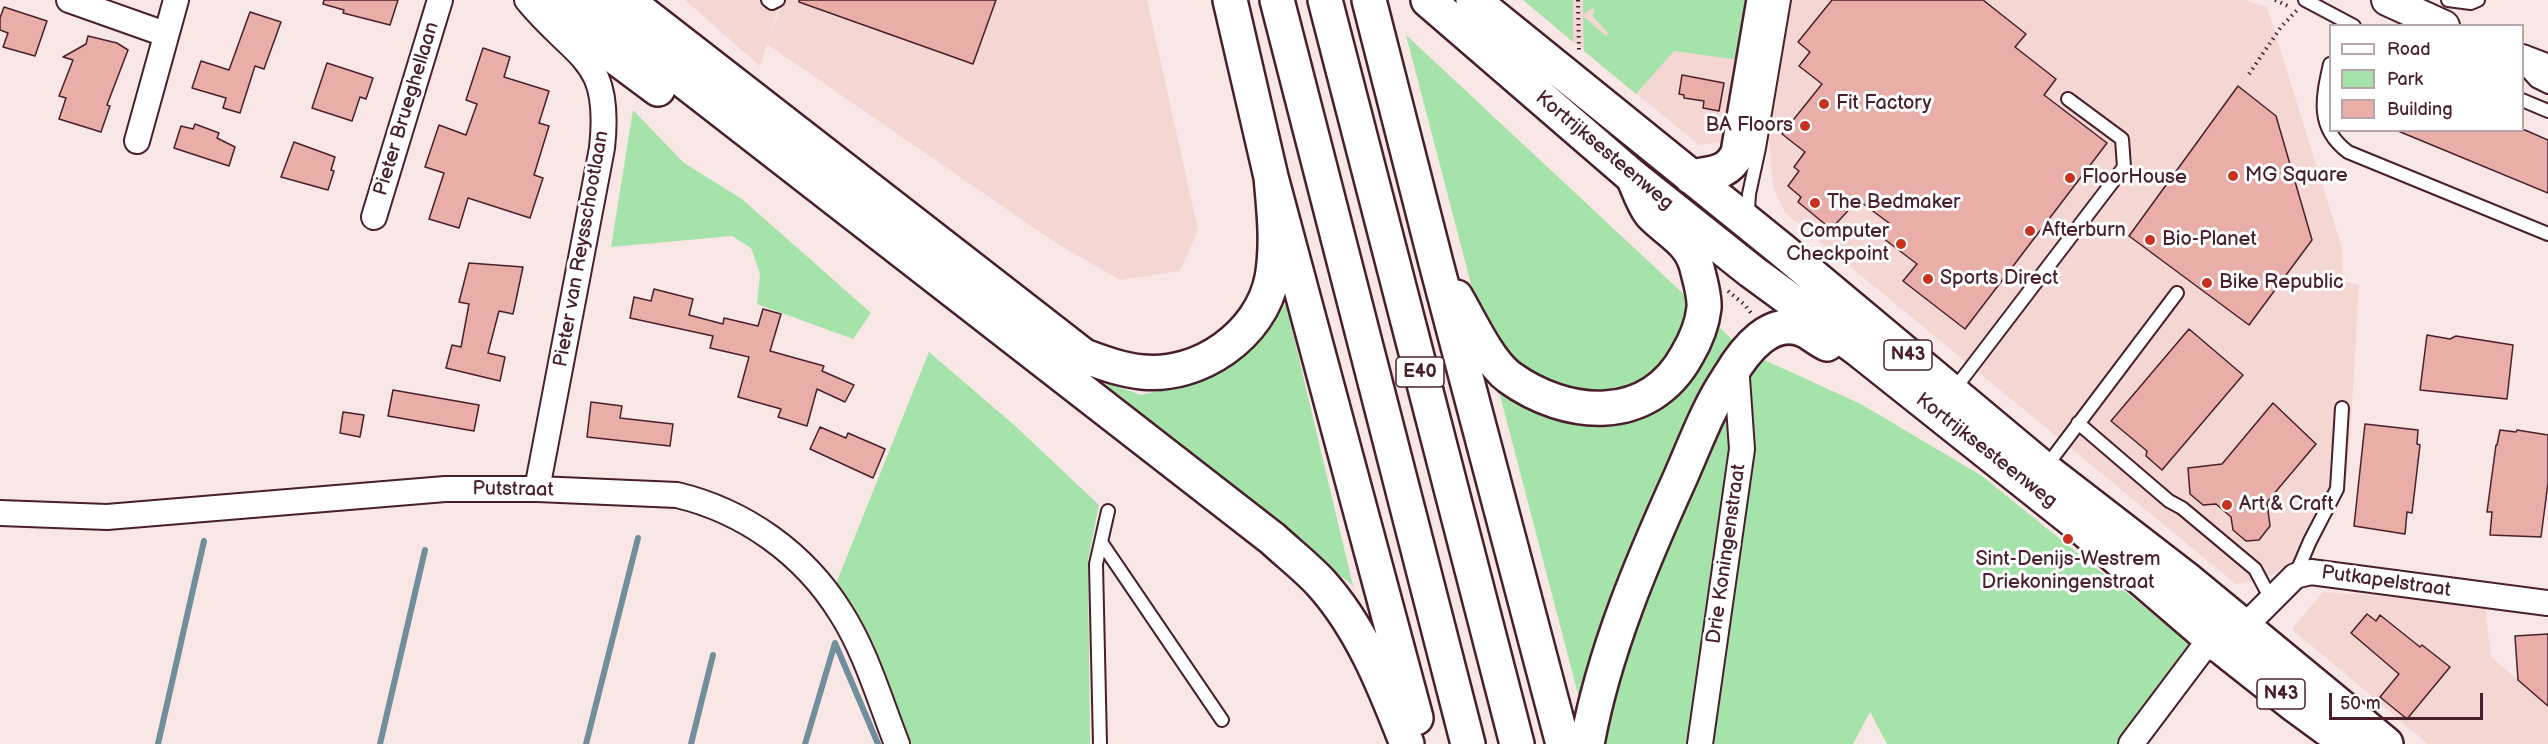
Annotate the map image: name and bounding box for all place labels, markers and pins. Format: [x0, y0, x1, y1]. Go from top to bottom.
place label: Fit Factory [1836, 92, 1932, 116]
marker: Fit Factory [1817, 97, 1831, 111]
place label: BA Floors [1706, 114, 1793, 138]
marker: BA Floors [1798, 119, 1812, 133]
place label: MG Square [2245, 164, 2348, 188]
place label: FloorHouse [2082, 166, 2187, 190]
marker: MG Square [2226, 169, 2240, 183]
marker: FloorHouse [2063, 171, 2077, 185]
place label: The Bedmaker [1827, 191, 1960, 215]
marker: The Bedmaker [1808, 196, 1822, 210]
place label: Afterburn [2042, 219, 2126, 243]
place label: Computer Checkpoint [1786, 220, 1889, 267]
marker: Afterburn [2023, 224, 2037, 238]
place label: Bio-Planet [2162, 228, 2257, 252]
marker: Bio-Planet [2143, 233, 2157, 247]
marker: Computer Checkpoint [1894, 237, 1908, 251]
place label: Sports Direct [1940, 267, 2058, 291]
place label: Bike Republic [2219, 271, 2344, 295]
marker: Sports Direct [1921, 272, 1935, 286]
marker: Bike Republic [2200, 276, 2214, 290]
place label: Art & Craft [2239, 493, 2334, 517]
marker: Art & Craft [2220, 498, 2234, 512]
marker: Sint-Denijs-Westrem Driekoningenstraat [2061, 532, 2075, 546]
place label: Sint-Denijs-Westrem Driekoningenstraat [1975, 548, 2161, 595]

